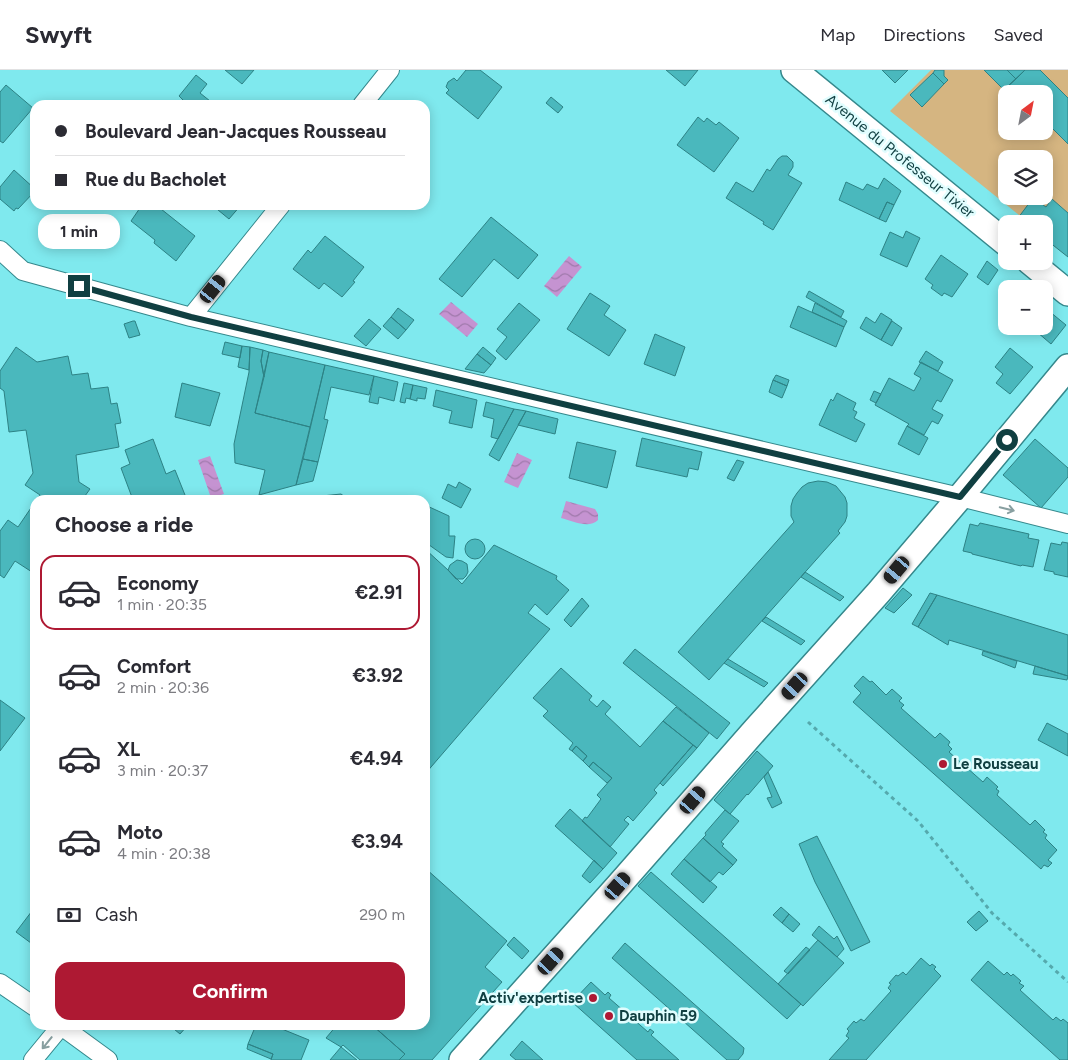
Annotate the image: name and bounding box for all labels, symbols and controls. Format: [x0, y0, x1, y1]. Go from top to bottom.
text: Swyft [25, 20, 93, 49]
text: Map [820, 24, 855, 46]
text: Directions [883, 24, 965, 46]
text: Saved [993, 24, 1043, 46]
north arrow [998, 85, 1052, 140]
map controls [998, 85, 1053, 335]
street label: Avenue du Professeur Tixier [822, 90, 978, 222]
text: Boulevard Jean-Jacques Rousseau [85, 120, 387, 143]
button: layers [998, 150, 1053, 205]
text: Rue du Bacholet [85, 168, 227, 191]
callout: 1 min [38, 214, 120, 248]
button: + [998, 215, 1053, 270]
text: 1 min [60, 222, 98, 241]
car [197, 273, 228, 305]
route end [68, 275, 90, 297]
button: − [998, 280, 1053, 335]
route start [996, 429, 1018, 451]
one-way arrow [999, 505, 1015, 514]
text: Choose a ride [55, 511, 193, 538]
car [881, 554, 912, 586]
icon: car [57, 570, 102, 615]
text: Economy [117, 572, 199, 595]
text: €2.91 [355, 581, 403, 604]
text: 1 min · 20:35 [117, 595, 207, 614]
icon: car [57, 653, 102, 698]
text: Comfort [117, 655, 192, 678]
text: €3.92 [352, 664, 403, 687]
car [779, 670, 810, 702]
text: 2 min · 20:36 [117, 678, 209, 697]
icon: car [57, 736, 102, 781]
text: XL [117, 738, 140, 761]
text: €4.94 [350, 747, 403, 770]
place label: Le Rousseau [953, 755, 1039, 773]
marker: Le Rousseau [937, 758, 949, 770]
text: 3 min · 20:37 [117, 761, 208, 780]
car [677, 784, 708, 816]
icon: car [57, 819, 102, 864]
text: Moto [117, 821, 163, 844]
text: €3.94 [351, 830, 403, 853]
text: 4 min · 20:38 [117, 844, 211, 863]
car [602, 870, 633, 902]
icon: cash [55, 901, 83, 929]
text: Cash [95, 903, 138, 926]
text: 290 m [359, 905, 405, 924]
car [535, 945, 566, 977]
button: Confirm [55, 962, 405, 1020]
place label: Activ'expertise [478, 989, 584, 1007]
marker: Activ'expertise [587, 992, 599, 1004]
place label: Dauphin 59 [619, 1007, 697, 1025]
marker: Dauphin 59 [603, 1010, 615, 1022]
one-way arrow [42, 1036, 53, 1049]

